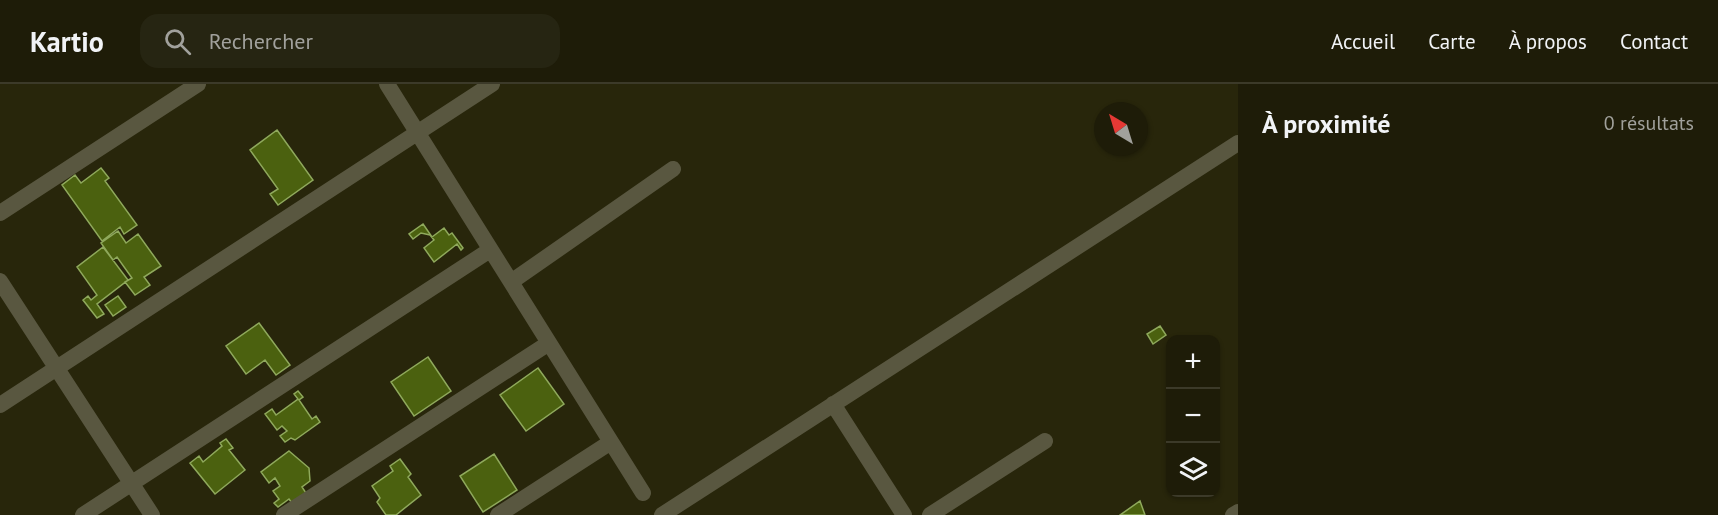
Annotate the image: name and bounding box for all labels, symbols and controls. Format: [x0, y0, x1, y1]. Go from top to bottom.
search box [140, 14, 560, 68]
text: Kartio [30, 23, 104, 60]
icon: search [161, 25, 194, 58]
text: Rechercher [209, 27, 313, 55]
text: Accueil [1331, 28, 1395, 55]
text: Carte [1428, 28, 1476, 55]
text: À propos [1509, 28, 1587, 55]
text: Contact [1620, 28, 1688, 55]
north arrow [1094, 102, 1148, 156]
text: À proximité [1262, 107, 1390, 140]
text: 0 résultats [1604, 110, 1694, 136]
map controls [1166, 335, 1220, 497]
button: + [1166, 335, 1220, 389]
button: − [1166, 389, 1220, 443]
button: layers [1166, 443, 1220, 497]

